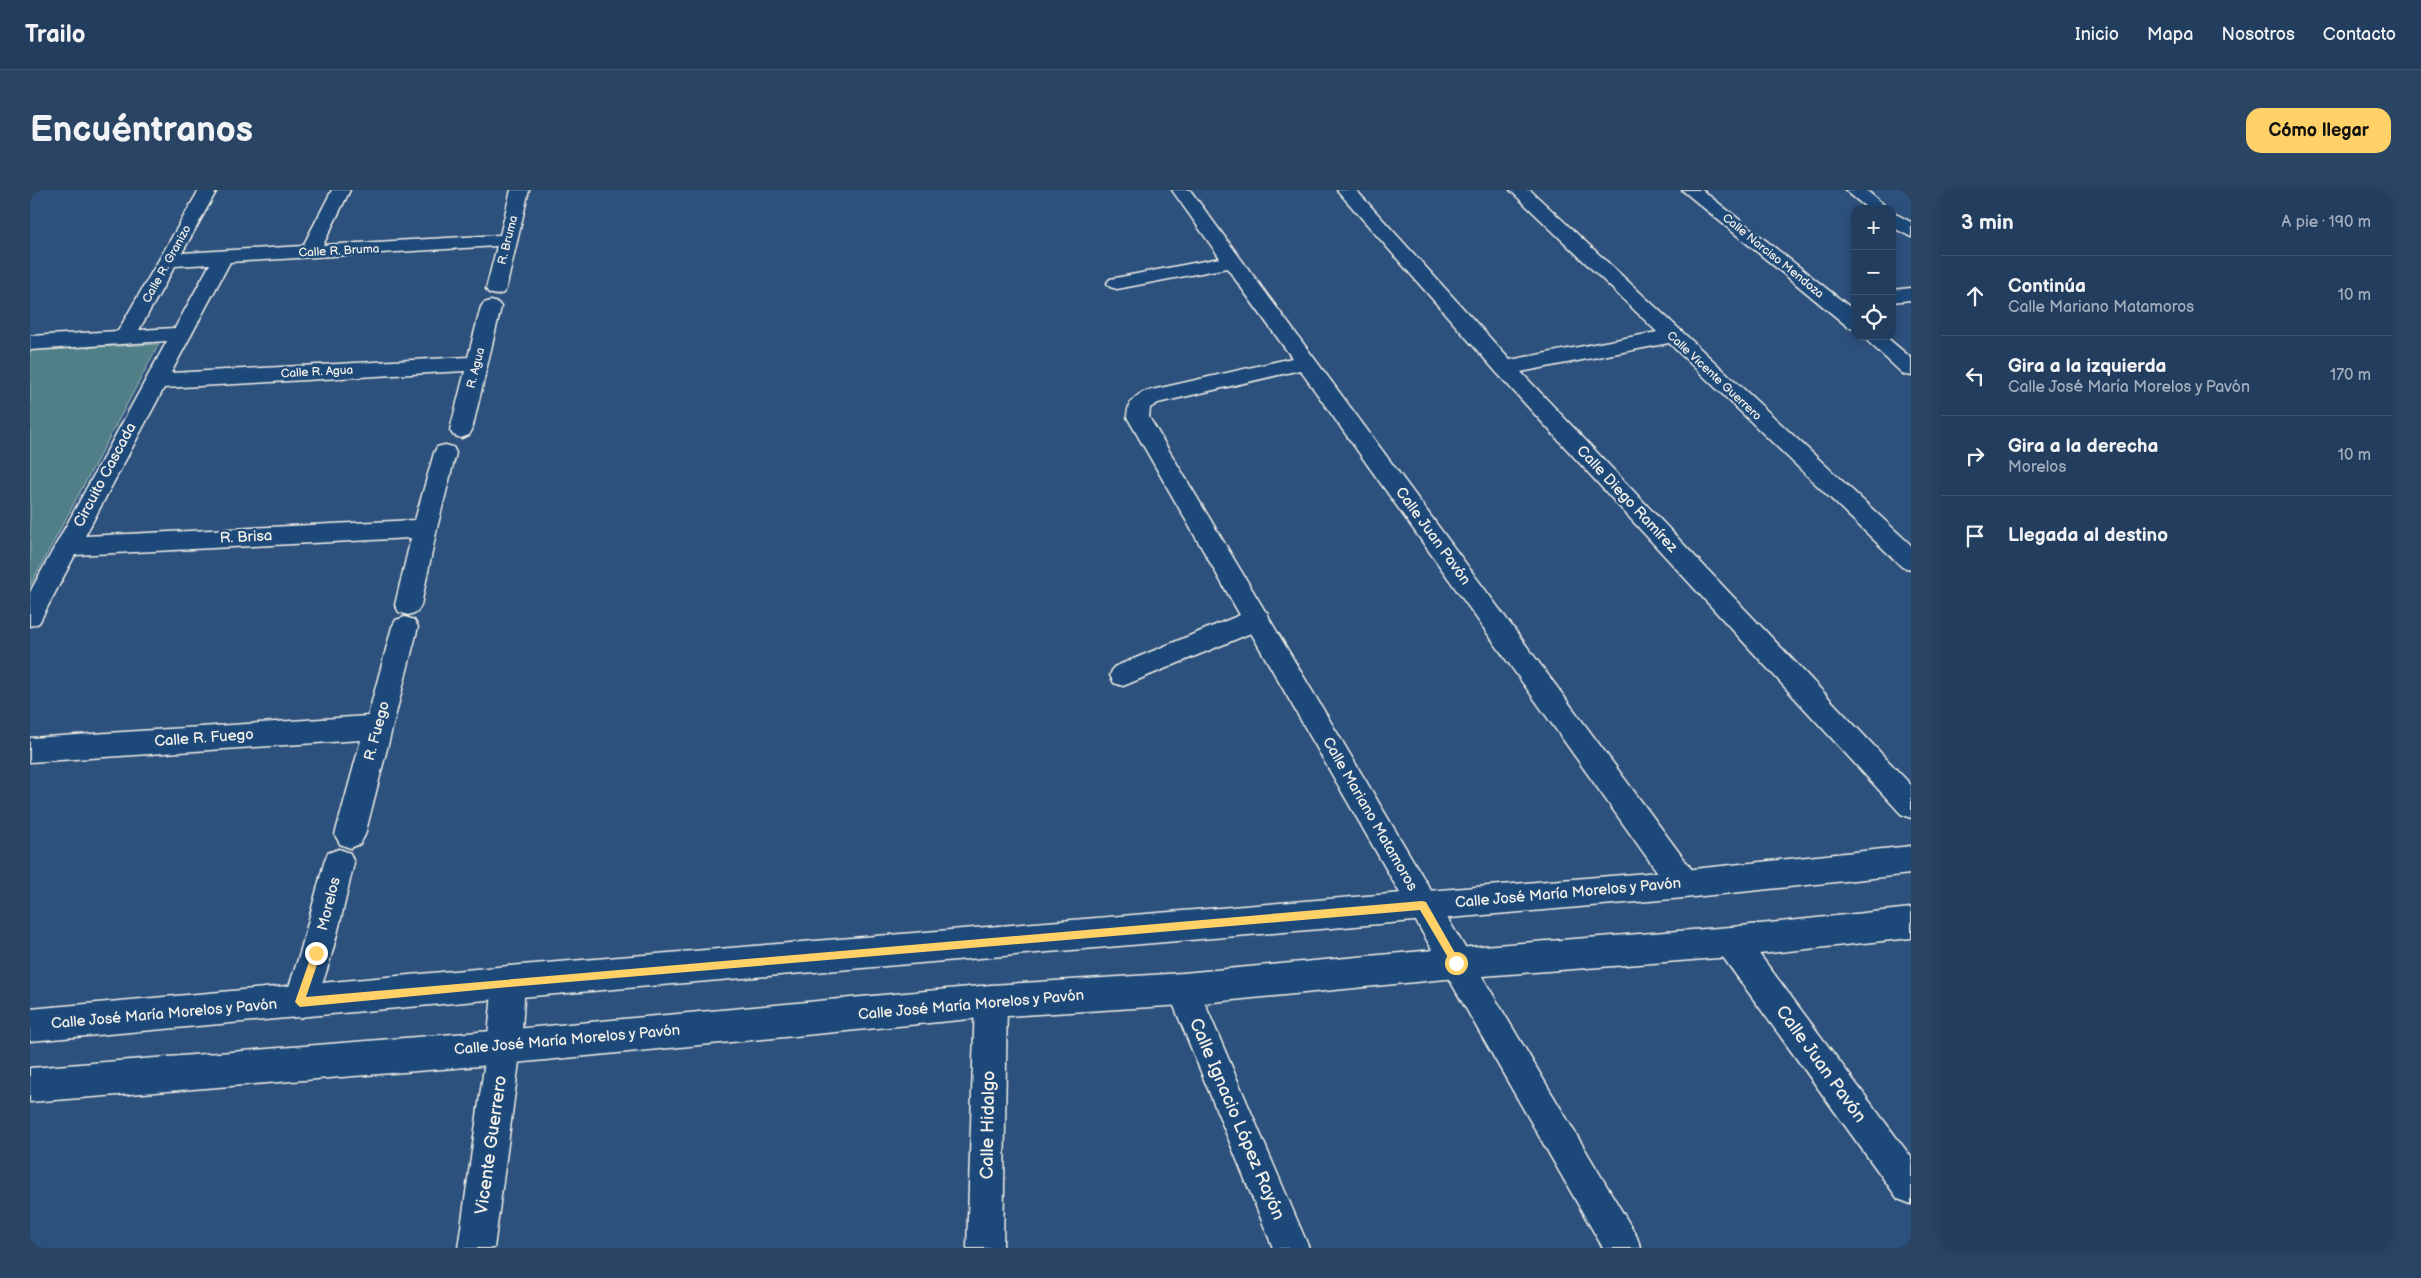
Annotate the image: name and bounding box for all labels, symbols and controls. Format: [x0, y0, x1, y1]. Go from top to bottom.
text: Trailo [25, 20, 85, 49]
text: Inicio [2075, 24, 2119, 45]
text: Mapa [2147, 24, 2193, 45]
text: Nosotros [2221, 24, 2295, 45]
text: Contacto [2323, 24, 2396, 45]
button: Cómo llegar [2246, 108, 2391, 153]
text: Encuéntranos [30, 109, 253, 152]
map controls [1851, 205, 1896, 340]
button: + [1851, 205, 1896, 250]
street label: Calle Narciso Mendoza [1719, 210, 1827, 302]
text: 3 min [1961, 210, 2014, 235]
text: A pie · 190 m [2282, 213, 2371, 232]
street label: R. Bruma [495, 214, 521, 266]
street label: Calle R. Granizo [139, 222, 195, 306]
street label: Calle R. Bruma [298, 241, 380, 261]
button: − [1851, 250, 1896, 295]
text: Continúa [2008, 275, 2086, 298]
icon: ahead [1961, 282, 1989, 310]
text: 10 m [2338, 286, 2371, 305]
button: locate [1851, 295, 1896, 340]
text: Calle Mariano Matamoros [2008, 298, 2194, 317]
street label: Calle Vicente Guerrero [1664, 328, 1765, 424]
street label: R. Agua [464, 346, 488, 390]
text: Gira a la izquierda [2008, 355, 2166, 378]
icon: left [1961, 362, 1989, 390]
street label: Calle R. Agua [280, 363, 354, 381]
text: 170 m [2330, 366, 2371, 385]
text: Calle José María Morelos y Pavón [2008, 378, 2250, 397]
street label: Circuito Cascada [69, 419, 141, 531]
text: Gira a la derecha [2008, 435, 2158, 458]
street label: Calle Diego Ramírez [1572, 441, 1682, 557]
icon: right [1961, 442, 1989, 470]
text: 10 m [2338, 446, 2371, 465]
text: Morelos [2008, 458, 2066, 477]
street label: Calle Juan Pavón [1391, 483, 1475, 589]
icon: arrive [1961, 522, 1989, 550]
text: Llegada al destino [2008, 524, 2168, 547]
street label: R. Brisa [219, 526, 273, 548]
street label: R. Fuego [360, 699, 394, 763]
street label: Calle R. Fuego [154, 725, 254, 751]
street label: Calle Mariano Matamoros [1318, 734, 1422, 895]
street label: Calle José María Morelos y Pavón [1454, 874, 1682, 912]
street label: Morelos [313, 875, 345, 933]
route end [305, 942, 328, 965]
route start [1445, 952, 1468, 975]
street label: Calle José María Morelos y Pavón [857, 986, 1085, 1024]
street label: Calle José María Morelos y Pavón [50, 995, 278, 1033]
street label: Calle Juan Pavón [1771, 1001, 1871, 1127]
street label: Calle Ignacio López Rayón [1185, 1015, 1289, 1223]
street label: Calle José María Morelos y Pavón [453, 1021, 681, 1059]
street label: Calle Hidalgo [977, 1070, 999, 1180]
street label: Vicente Guerrero [471, 1074, 511, 1216]

